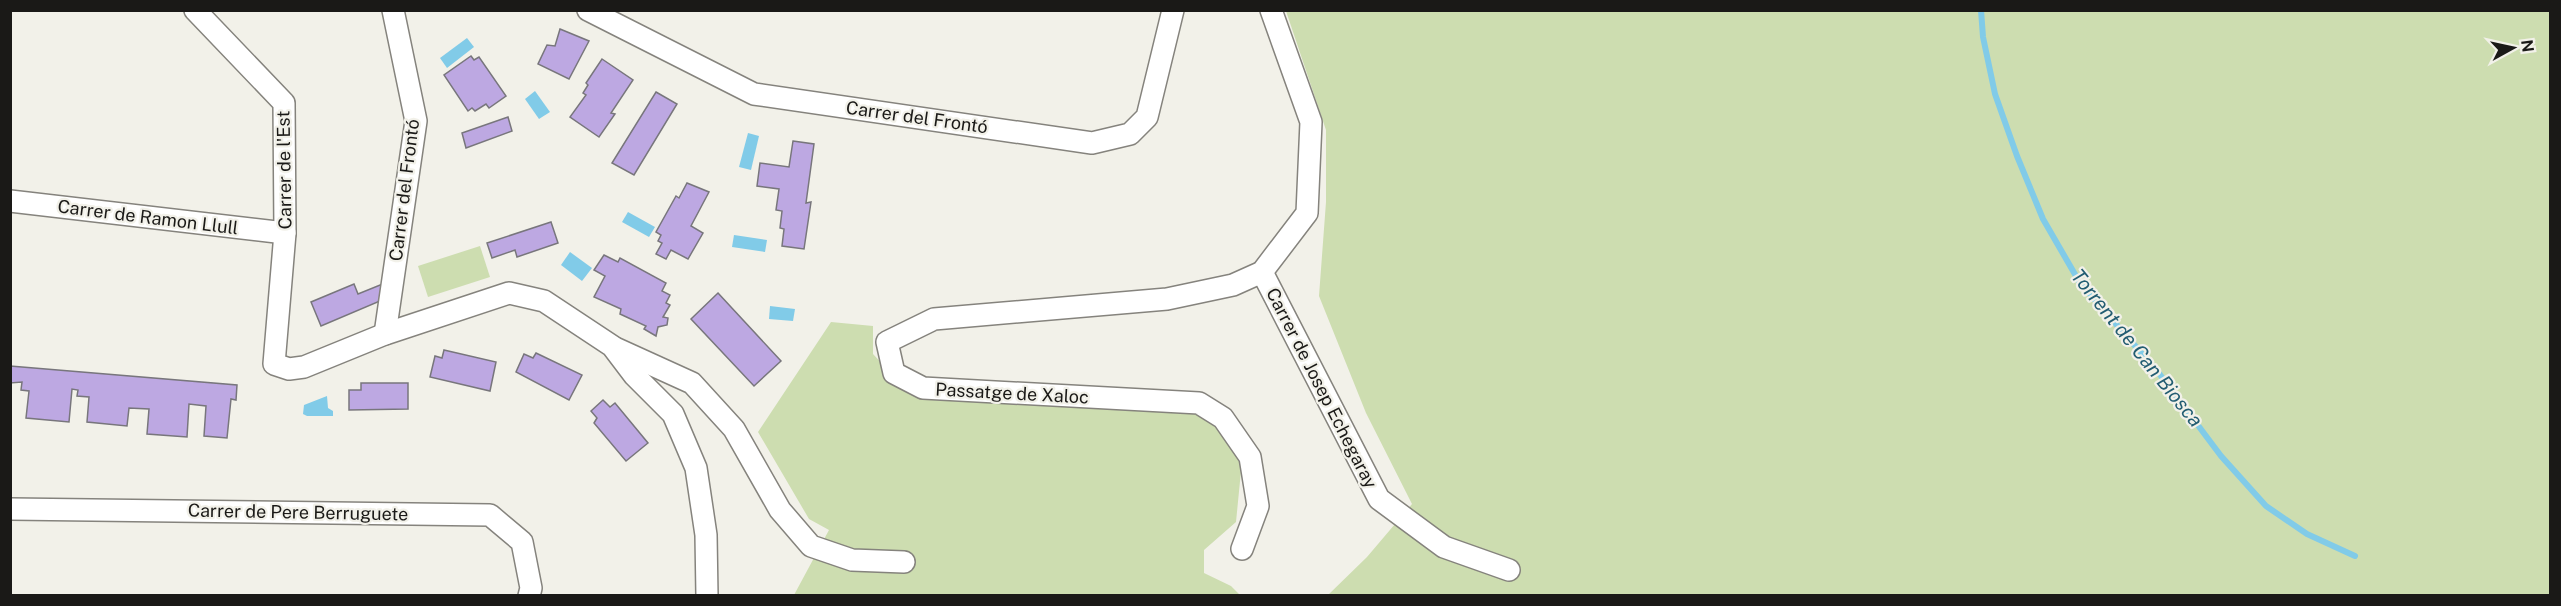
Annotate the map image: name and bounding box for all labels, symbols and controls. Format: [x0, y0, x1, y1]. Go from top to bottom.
north arrow [2483, 18, 2543, 78]
text: N [2517, 38, 2538, 54]
street label: Carrer del Frontó [845, 97, 989, 137]
street label: Carrer de l'Est [272, 110, 296, 230]
street label: Carrer del Frontó [385, 118, 423, 262]
street label: Carrer de Ramon Llull [56, 195, 240, 239]
water label: Torrent de Can Biosca [2066, 264, 2208, 432]
street label: Carrer de Josep Echegaray [1262, 284, 1382, 492]
street label: Passatge de Xaloc [935, 378, 1089, 408]
street label: Carrer de Pere Berruguete [188, 500, 408, 524]

